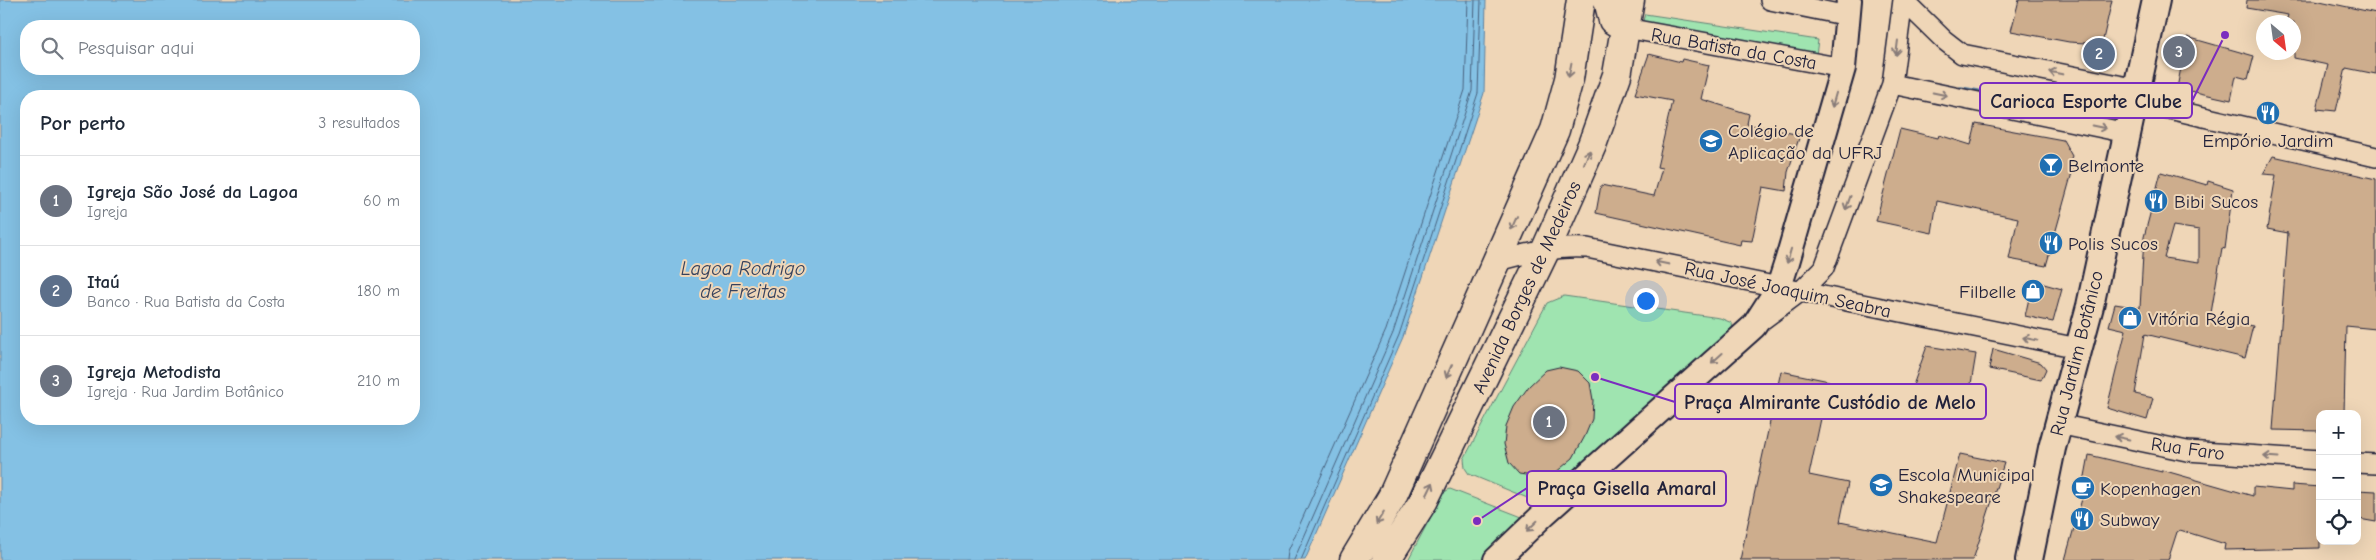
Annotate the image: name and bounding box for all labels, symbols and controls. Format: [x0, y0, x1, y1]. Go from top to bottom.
north arrow [2256, 15, 2301, 60]
search box [20, 20, 420, 75]
street label: Rua Batista da Costa [1649, 24, 1818, 74]
pin: 3 [2163, 33, 2195, 71]
icon: search [38, 34, 66, 62]
pin: 2 [2083, 35, 2115, 73]
text: Pesquisar aqui [78, 37, 194, 59]
one-way arrow [1892, 40, 1902, 56]
one-way arrow [1565, 62, 1574, 78]
one-way arrow [2048, 68, 2064, 78]
callout: Carioca Esporte Clube [1980, 83, 2192, 118]
one-way arrow [1932, 90, 1948, 99]
text: Carioca Esporte Clube [1990, 90, 2182, 113]
one-way arrow [1828, 91, 1838, 107]
restaurant icon: Empório Jardim [2255, 100, 2281, 126]
text: Por perto [40, 111, 125, 135]
text: 3 resultados [318, 114, 400, 132]
place label: Colégio de Aplicação da UFRJ [1728, 120, 1883, 164]
one-way arrow [2091, 123, 2107, 132]
school or university icon: Colégio de Aplicação da UFRJ [1698, 128, 1724, 154]
place label: Empório Jardim [2202, 130, 2334, 152]
one-way arrow [1583, 150, 1592, 165]
bar icon: Belmonte [2038, 152, 2064, 178]
place label: Belmonte [2068, 155, 2144, 177]
street label: Avenida Borges de Medeiros [1468, 177, 1586, 397]
text: Igreja São José da Lagoa [87, 181, 298, 203]
restaurant icon: Bibi Sucos [2143, 188, 2169, 214]
place label: Bibi Sucos [2174, 191, 2258, 213]
text: 1 [53, 192, 59, 210]
text: 60 m [363, 192, 400, 210]
one-way arrow [1843, 195, 1852, 210]
text: Igreja [87, 203, 128, 221]
one-way arrow [1509, 215, 1519, 230]
restaurant icon: Polis Sucos [2038, 230, 2064, 256]
place label: Polis Sucos [2068, 233, 2158, 255]
one-way arrow [1783, 247, 1793, 263]
water label: Lagoa Rodrigo de Freitas [681, 257, 805, 303]
street label: Rua José Joaquim Seabra [1682, 257, 1893, 323]
one-way arrow [1655, 258, 1671, 268]
street label: Rua Jardim Botânico [2046, 268, 2108, 438]
text: Itaú [87, 271, 120, 293]
shop icon: Filbelle [2020, 278, 2046, 304]
place label: Filbelle [1959, 281, 2016, 303]
text: 2 [52, 282, 60, 300]
text: 180 m [357, 282, 400, 300]
your location [1633, 288, 1659, 314]
text: Banco · Rua Batista da Costa [87, 293, 285, 311]
shop icon: Vitória Régia [2117, 305, 2143, 331]
place label: Vitória Régia [2148, 308, 2250, 330]
one-way arrow [2023, 333, 2039, 343]
one-way arrow [1711, 352, 1724, 364]
text: Igreja Metodista [87, 361, 221, 383]
one-way arrow [1443, 363, 1453, 378]
text: 3 [52, 372, 60, 390]
text: 210 m [357, 372, 400, 390]
text: Igreja · Rua Jardim Botânico [87, 383, 284, 401]
callout: Praça Almirante Custódio de Melo [1675, 384, 1986, 419]
text: Praça Almirante Custódio de Melo [1684, 391, 1976, 414]
pin: 1 [1533, 403, 1565, 441]
map controls [2316, 410, 2361, 545]
button: + [2316, 410, 2361, 455]
one-way arrow [2114, 433, 2130, 442]
street label: Rua Faro [2150, 433, 2226, 465]
one-way arrow [2263, 452, 2279, 462]
button: − [2316, 455, 2361, 500]
place label: Escola Municipal Shakespeare [1898, 464, 2035, 508]
callout: Praça Gisella Amaral [1527, 471, 1726, 506]
school or university icon: Escola Municipal Shakespeare [1868, 472, 1894, 498]
cafe icon: Kopenhagen [2070, 475, 2096, 501]
text: Praça Gisella Amaral [1538, 477, 1716, 500]
place label: Kopenhagen [2100, 478, 2201, 500]
one-way arrow [1426, 482, 1435, 497]
button: locate [2316, 500, 2361, 545]
restaurant icon: Subway [2069, 506, 2095, 532]
place label: Subway [2100, 509, 2160, 531]
one-way arrow [1374, 511, 1384, 525]
one-way arrow [1526, 520, 1538, 532]

